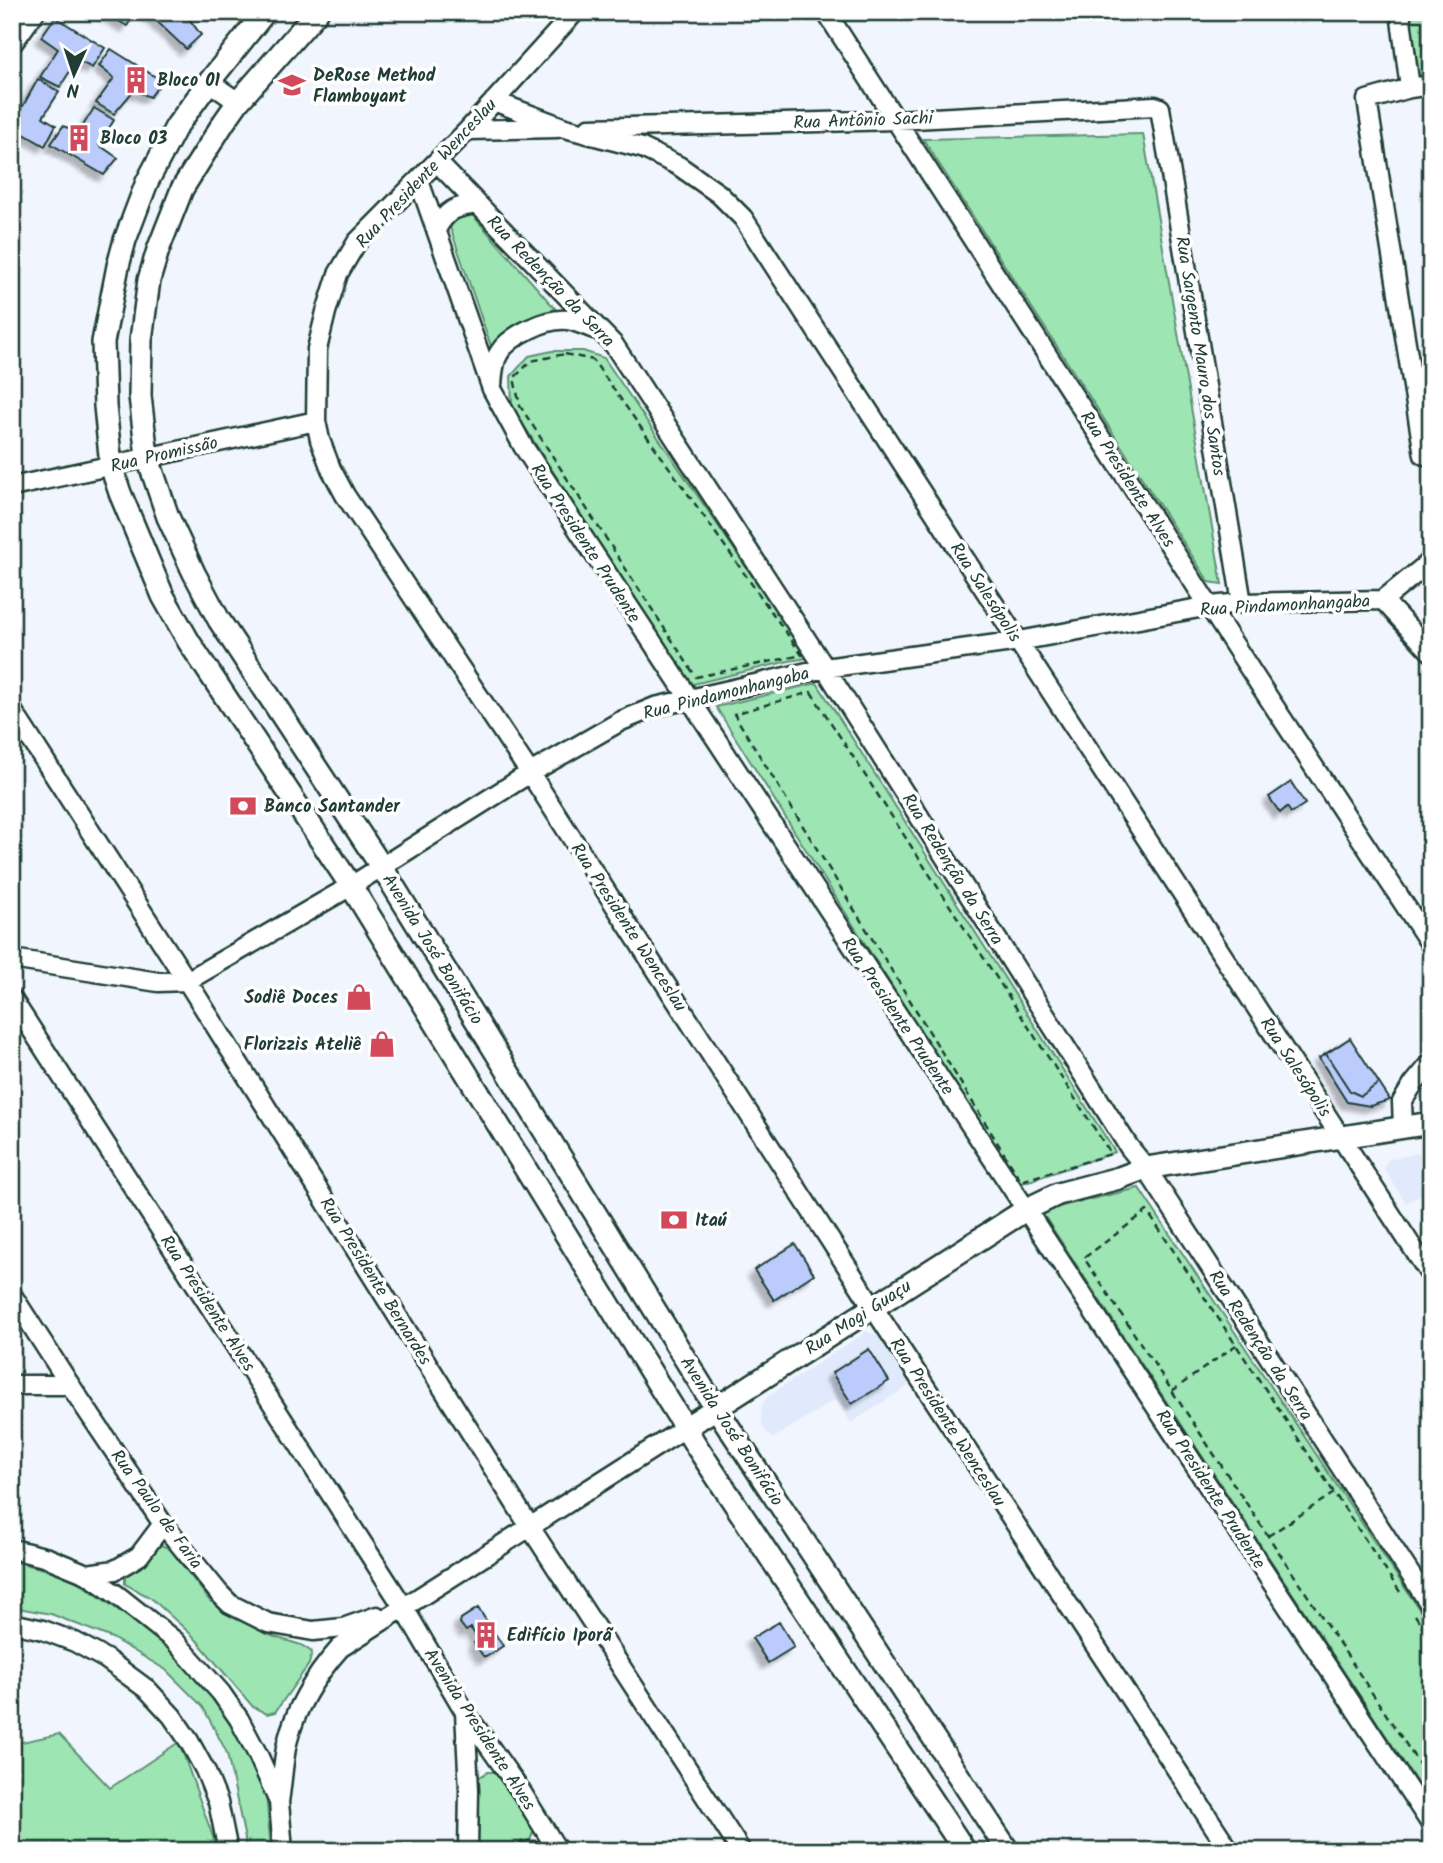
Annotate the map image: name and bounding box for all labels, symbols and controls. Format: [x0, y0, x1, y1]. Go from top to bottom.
north arrow [38, 38, 108, 108]
place label: DeRose Method Flamboyant [313, 62, 436, 112]
building icon: Bloco 01 [121, 65, 151, 95]
place label: Bloco 01 [157, 67, 220, 96]
school or university icon: DeRose Method Flamboyant [277, 70, 307, 100]
text: N [66, 74, 80, 104]
street label: Rua Presidente Wenceslau [349, 92, 505, 256]
street label: Rua Antônio Sachi [793, 105, 934, 138]
building icon: Bloco 03 [64, 123, 94, 153]
place label: Bloco 03 [100, 125, 167, 154]
street label: Rua Redenção da Serra [479, 209, 621, 355]
street label: Rua Sargento Mauro dos Santos [1166, 234, 1233, 479]
street label: Rua Presidente Alves [1071, 406, 1182, 554]
street label: Rua Promissão [108, 429, 221, 482]
street label: Rua Presidente Prudente [522, 458, 647, 630]
street label: Rua Salesópolis [941, 537, 1028, 649]
street label: Rua Pindamonhangaba [1199, 588, 1371, 625]
street label: Rua Pindamonhangaba [640, 660, 813, 729]
street label: Rua Redenção da Serra [893, 788, 1010, 952]
bank icon: Banco Santander [228, 791, 258, 821]
place label: Banco Santander [264, 793, 401, 822]
street label: Rua Presidente Wenceslau [562, 837, 694, 1018]
street label: Avenida José Bonifácio [373, 868, 490, 1031]
street label: Rua Presidente Prudente [833, 932, 961, 1102]
shop icon: Sodiê Doces [344, 982, 374, 1012]
place label: Sodiê Doces [244, 984, 339, 1013]
street label: Rua Salesópolis [1251, 1012, 1338, 1124]
shop icon: Florizzis Ateliê [367, 1029, 397, 1059]
place label: Florizzis Ateliê [244, 1031, 362, 1060]
street label: Rua Presidente Bernardes [311, 1192, 439, 1372]
bank icon: Itaú [659, 1205, 689, 1235]
place label: Itaú [695, 1207, 728, 1236]
street label: Rua Presidente Alves [151, 1230, 262, 1378]
street label: Rua Redenção da Serra [1200, 1265, 1319, 1427]
street label: Rua Mogi Guaçu [800, 1273, 918, 1364]
street label: Rua Presidente Wenceslau [881, 1332, 1013, 1513]
street label: Avenida José Bonifácio [671, 1351, 790, 1513]
street label: Rua Presidente Prudente [1147, 1404, 1272, 1576]
street label: Rua Paulo de Faria [102, 1444, 209, 1576]
building icon: Edifício Iporã [471, 1620, 501, 1650]
place label: Edifício Iporã [507, 1622, 613, 1651]
street label: Avenida Presidente Alves [415, 1643, 542, 1817]

